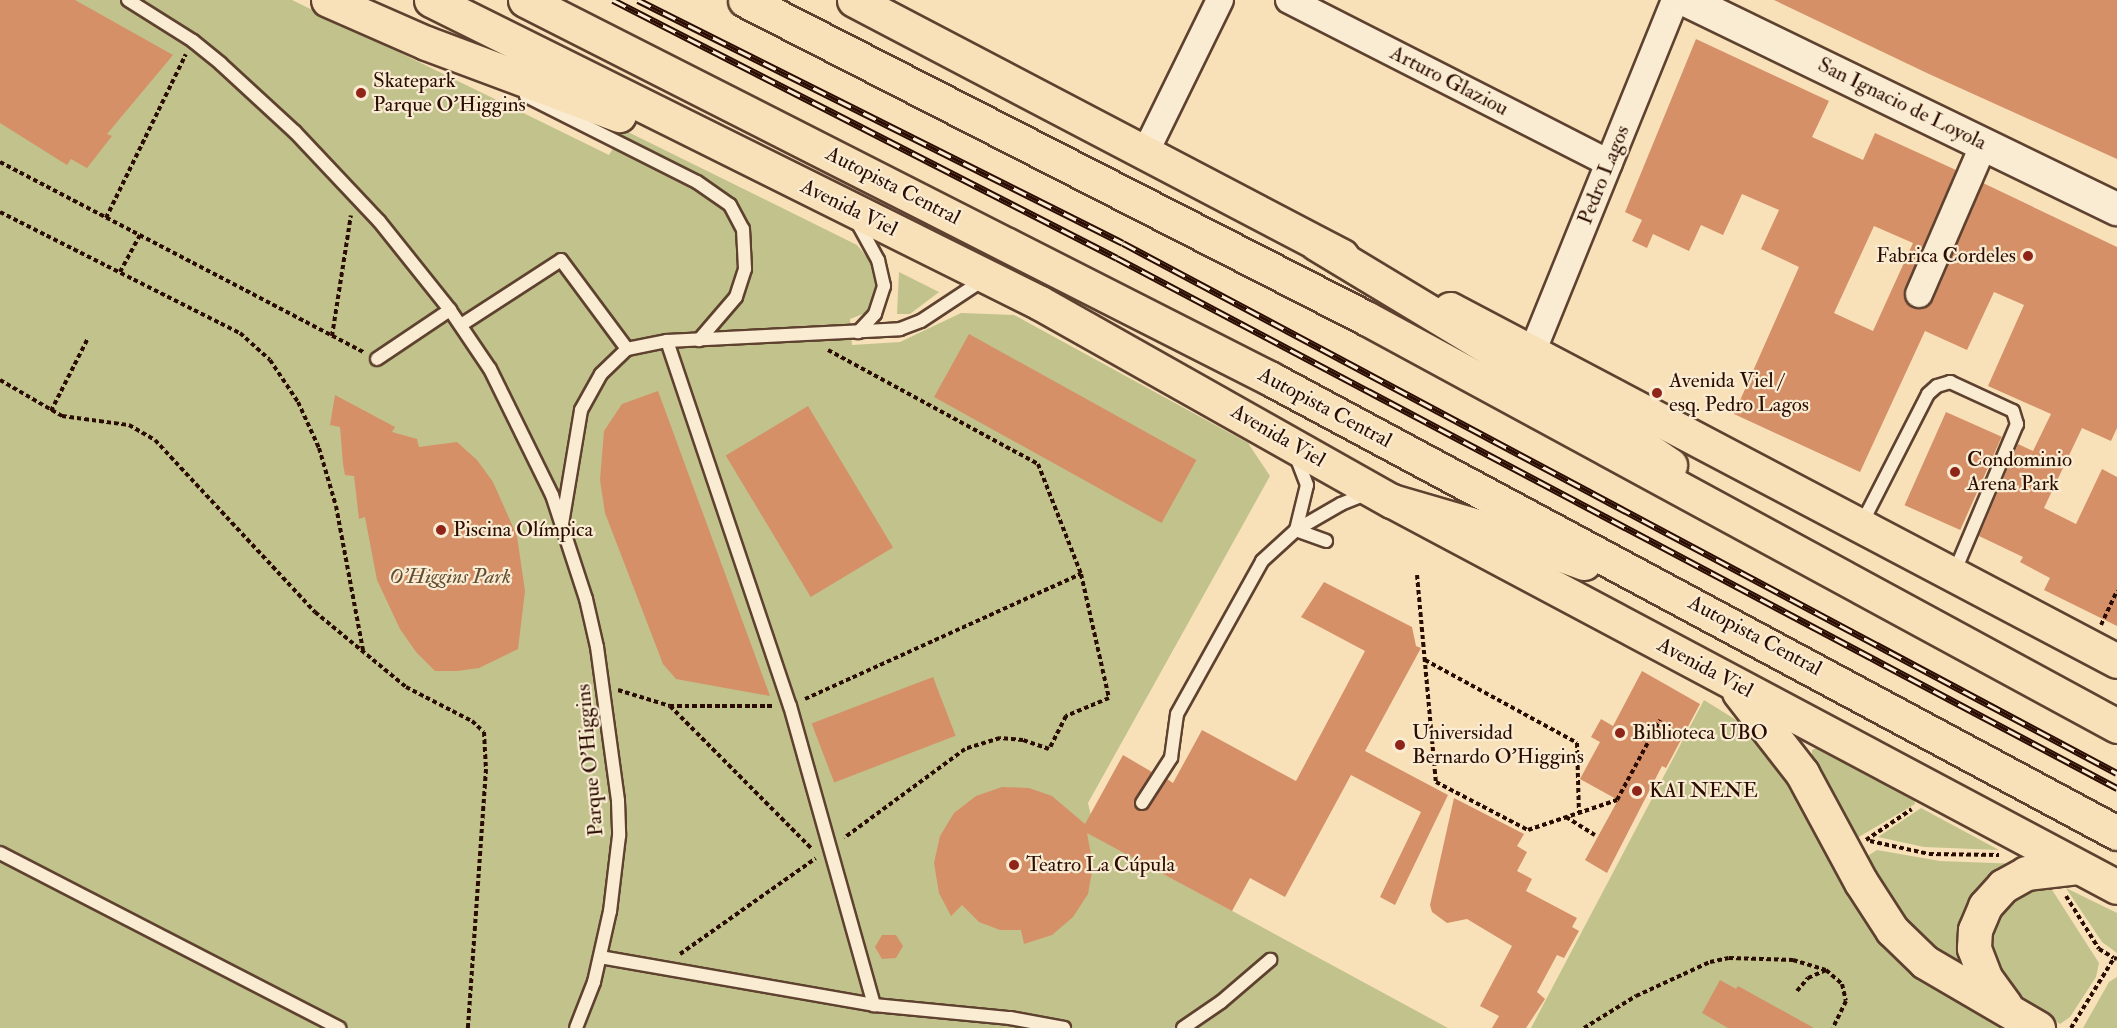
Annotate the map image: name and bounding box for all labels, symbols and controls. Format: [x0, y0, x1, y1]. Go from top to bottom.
street label: Arturo Glaziou [1386, 40, 1512, 122]
street label: San Ignacio de Loyola [1814, 52, 1990, 156]
place label: Skatepark Parque O'Higgins [373, 68, 526, 118]
marker: Skatepark Parque O'Higgins [354, 86, 368, 100]
street label: Pedro Lagos [1573, 122, 1635, 228]
street label: Autopista Central [822, 141, 964, 231]
street label: Avenida Viel [796, 174, 902, 242]
place label: Fabrica Cordeles [1876, 243, 2016, 269]
marker: Fabrica Cordeles [2021, 249, 2035, 263]
street label: Autopista Central [1254, 362, 1396, 454]
place label: Avenida Viel / esq. Pedro Lagos [1669, 368, 1809, 418]
marker: Avenida Viel / esq. Pedro Lagos [1650, 386, 1664, 400]
street label: Avenida Viel [1226, 399, 1330, 473]
place label: Condominio Arena Park [1967, 447, 2072, 497]
marker: Condominio Arena Park [1948, 465, 1962, 479]
place label: Piscina Olímpica [453, 517, 593, 543]
marker: Piscina Olímpica [434, 523, 448, 537]
park label: O'Higgins Park [389, 564, 511, 590]
street label: Autopista Central [1684, 590, 1826, 682]
street label: Avenida Viel [1653, 632, 1757, 704]
street label: Parque O'Higgins [571, 683, 609, 837]
place label: Universidad Bernardo O'Higgins [1412, 720, 1584, 770]
place label: Biblioteca UBO [1632, 720, 1768, 746]
marker: Biblioteca UBO [1613, 726, 1627, 740]
marker: Universidad Bernardo O'Higgins [1393, 738, 1407, 752]
place label: KAI NENE [1649, 778, 1758, 804]
marker: KAI NENE [1630, 784, 1644, 798]
place label: Teatro La Cúpula [1026, 852, 1175, 878]
marker: Teatro La Cúpula [1007, 858, 1021, 872]

